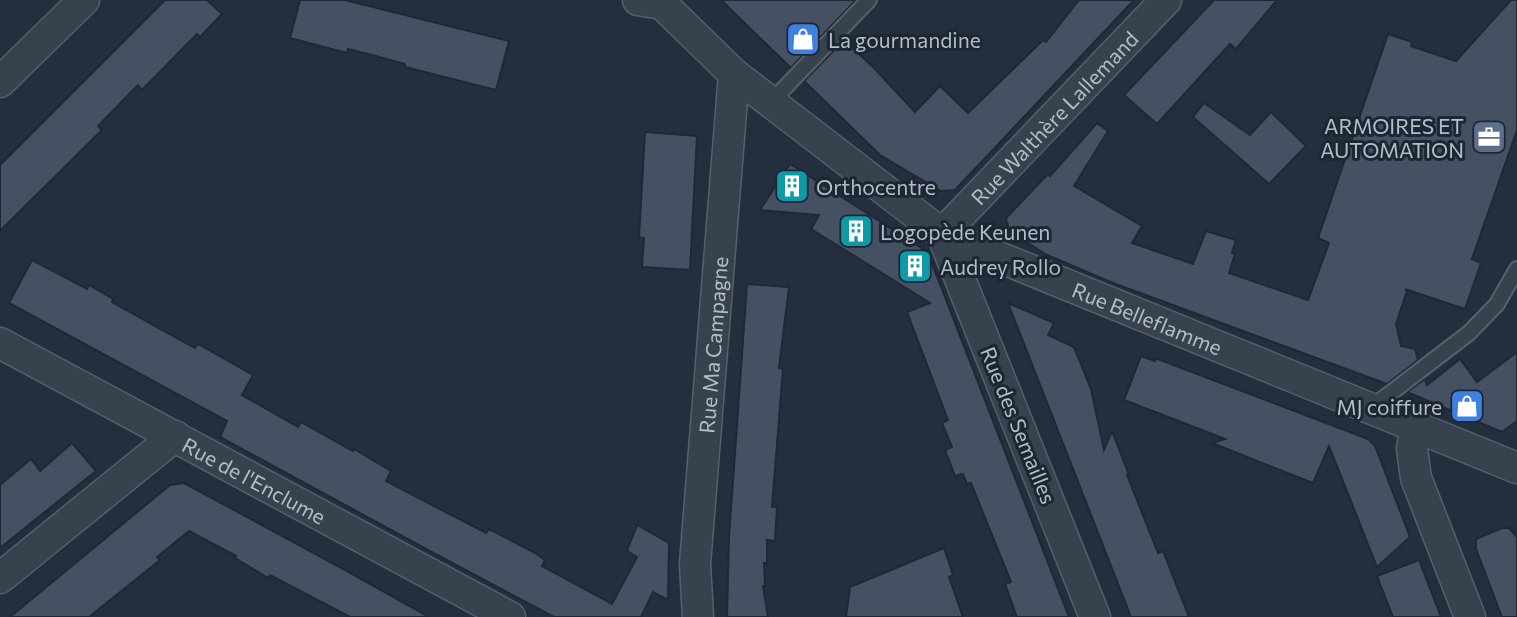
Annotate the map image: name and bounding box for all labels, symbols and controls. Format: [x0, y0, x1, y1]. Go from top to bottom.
shop icon: La gourmandine [784, 20, 822, 58]
street label: Rue Walthère Lallemand [965, 25, 1142, 209]
place label: La gourmandine [828, 27, 981, 52]
place label: ARMOIRES ET AUTOMATION [1320, 113, 1464, 162]
office icon: ARMOIRES ET AUTOMATION [1470, 118, 1508, 156]
building icon: Orthocentre [773, 167, 811, 205]
place label: Orthocentre [816, 174, 936, 199]
building icon: Logopède Keunen [837, 212, 875, 250]
place label: Logopède Keunen [880, 219, 1050, 244]
building icon: Audrey Rollo [896, 247, 934, 285]
place label: Audrey Rollo [940, 254, 1061, 279]
street label: Rue Ma Campagne [693, 255, 732, 434]
street label: Rue Belleflamme [1069, 276, 1226, 359]
street label: Rue des Semailles [976, 343, 1062, 507]
shop icon: MJ coiffure [1448, 387, 1486, 425]
place label: MJ coiffure [1336, 394, 1442, 419]
street label: Rue de l'Enclume [179, 431, 331, 528]

